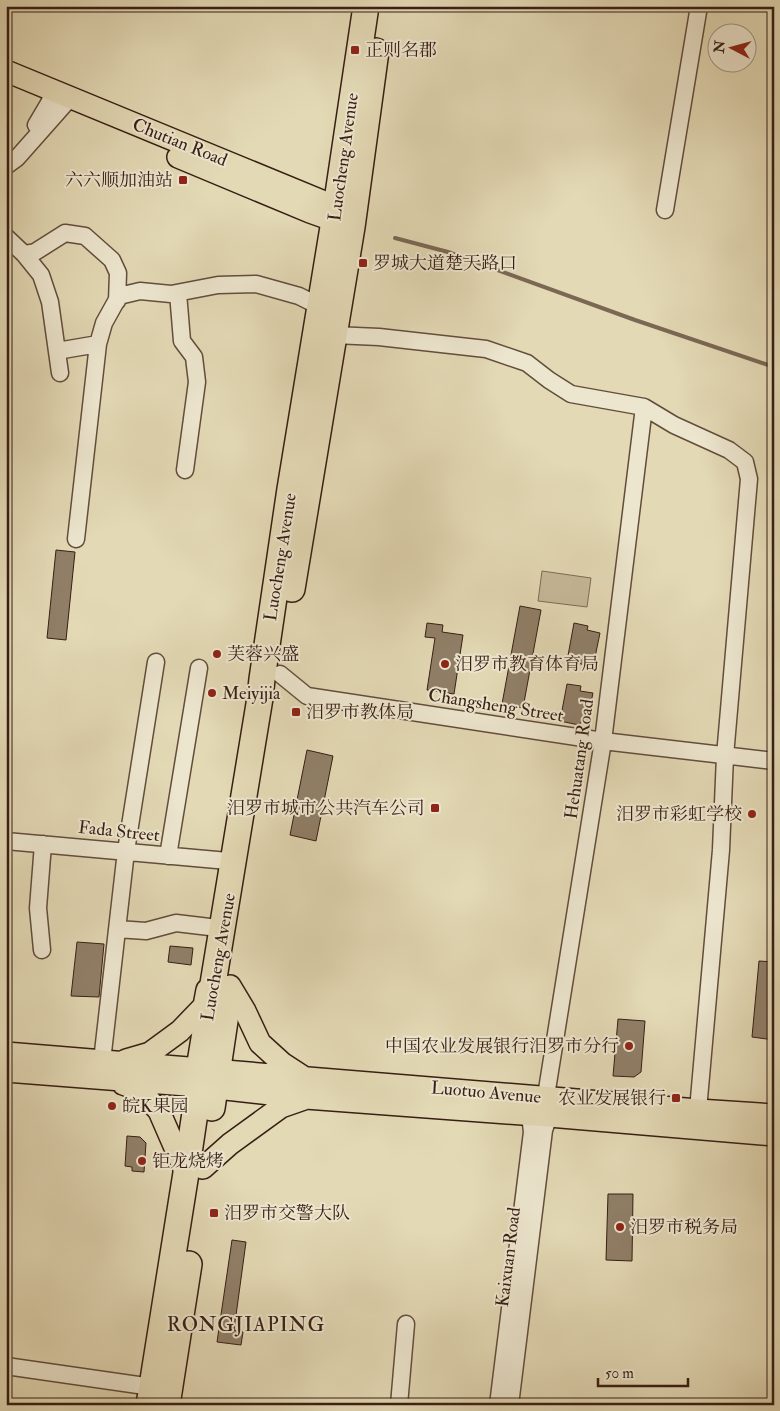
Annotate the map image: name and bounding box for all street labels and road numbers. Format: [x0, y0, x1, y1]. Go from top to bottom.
street label: Luocheng Avenue [323, 91, 364, 223]
street label: Chutian Road [129, 113, 231, 172]
street label: Luocheng Avenue [259, 491, 302, 623]
street label: Changsheng Street [427, 683, 565, 728]
street label: Hehuatang Road [560, 697, 599, 821]
street label: Fada Street [77, 816, 161, 847]
street label: Luocheng Avenue [196, 891, 241, 1023]
street label: Luotuo Avenue [430, 1076, 543, 1109]
street label: Kaixuan Road [491, 1206, 526, 1308]

